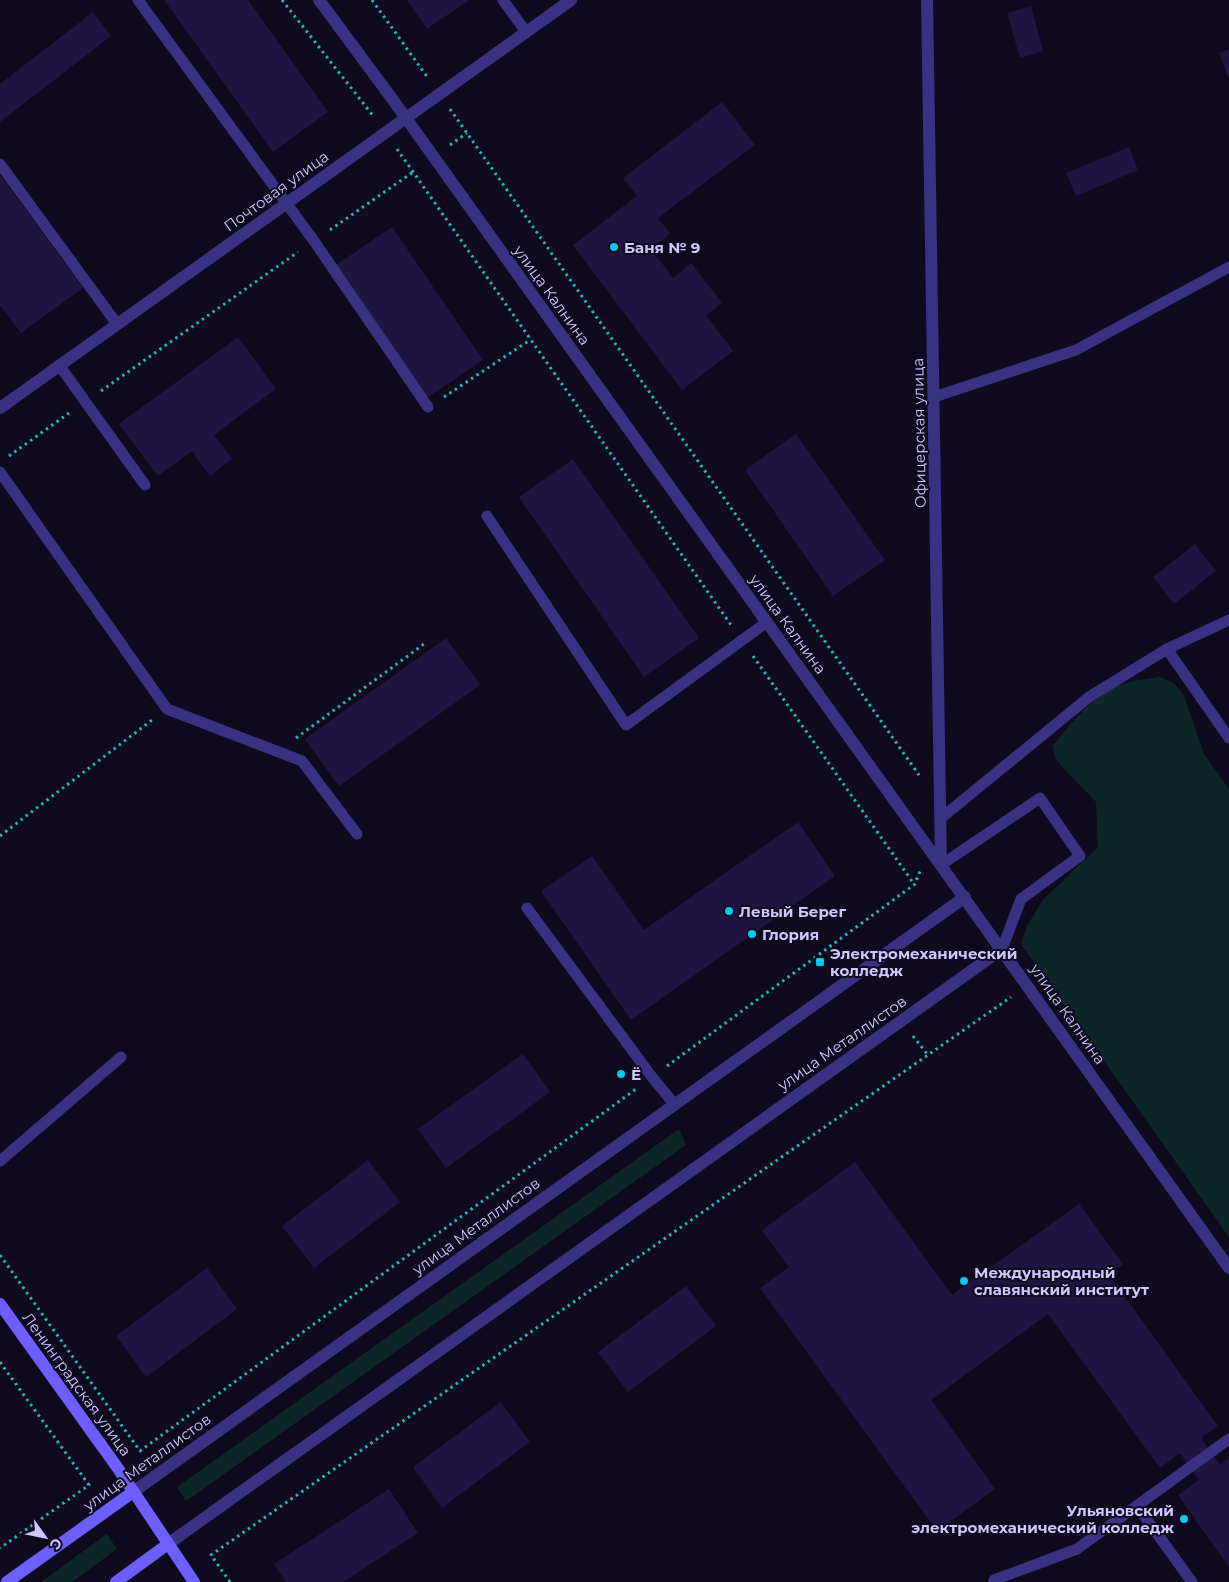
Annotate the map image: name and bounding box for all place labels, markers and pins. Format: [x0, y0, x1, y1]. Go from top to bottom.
place label: Баня № 9 [624, 238, 700, 257]
marker: Баня № 9 [608, 241, 620, 253]
place label: Левый Берег [739, 902, 847, 921]
marker: Левый Берег [723, 905, 735, 917]
place label: Глория [762, 925, 819, 944]
marker: Глория [746, 928, 758, 940]
place label: Электромеханический колледж [830, 944, 1017, 980]
marker: Электромеханический колледж [814, 956, 826, 968]
place label: Ё [631, 1065, 641, 1084]
marker: Ё [615, 1068, 627, 1080]
place label: Международный славянский институт [974, 1263, 1149, 1299]
marker: Международный славянский институт [958, 1275, 970, 1287]
place label: Ульяновский электромеханический колледж [911, 1501, 1174, 1537]
marker: Ульяновский электромеханический колледж [1178, 1513, 1190, 1525]

